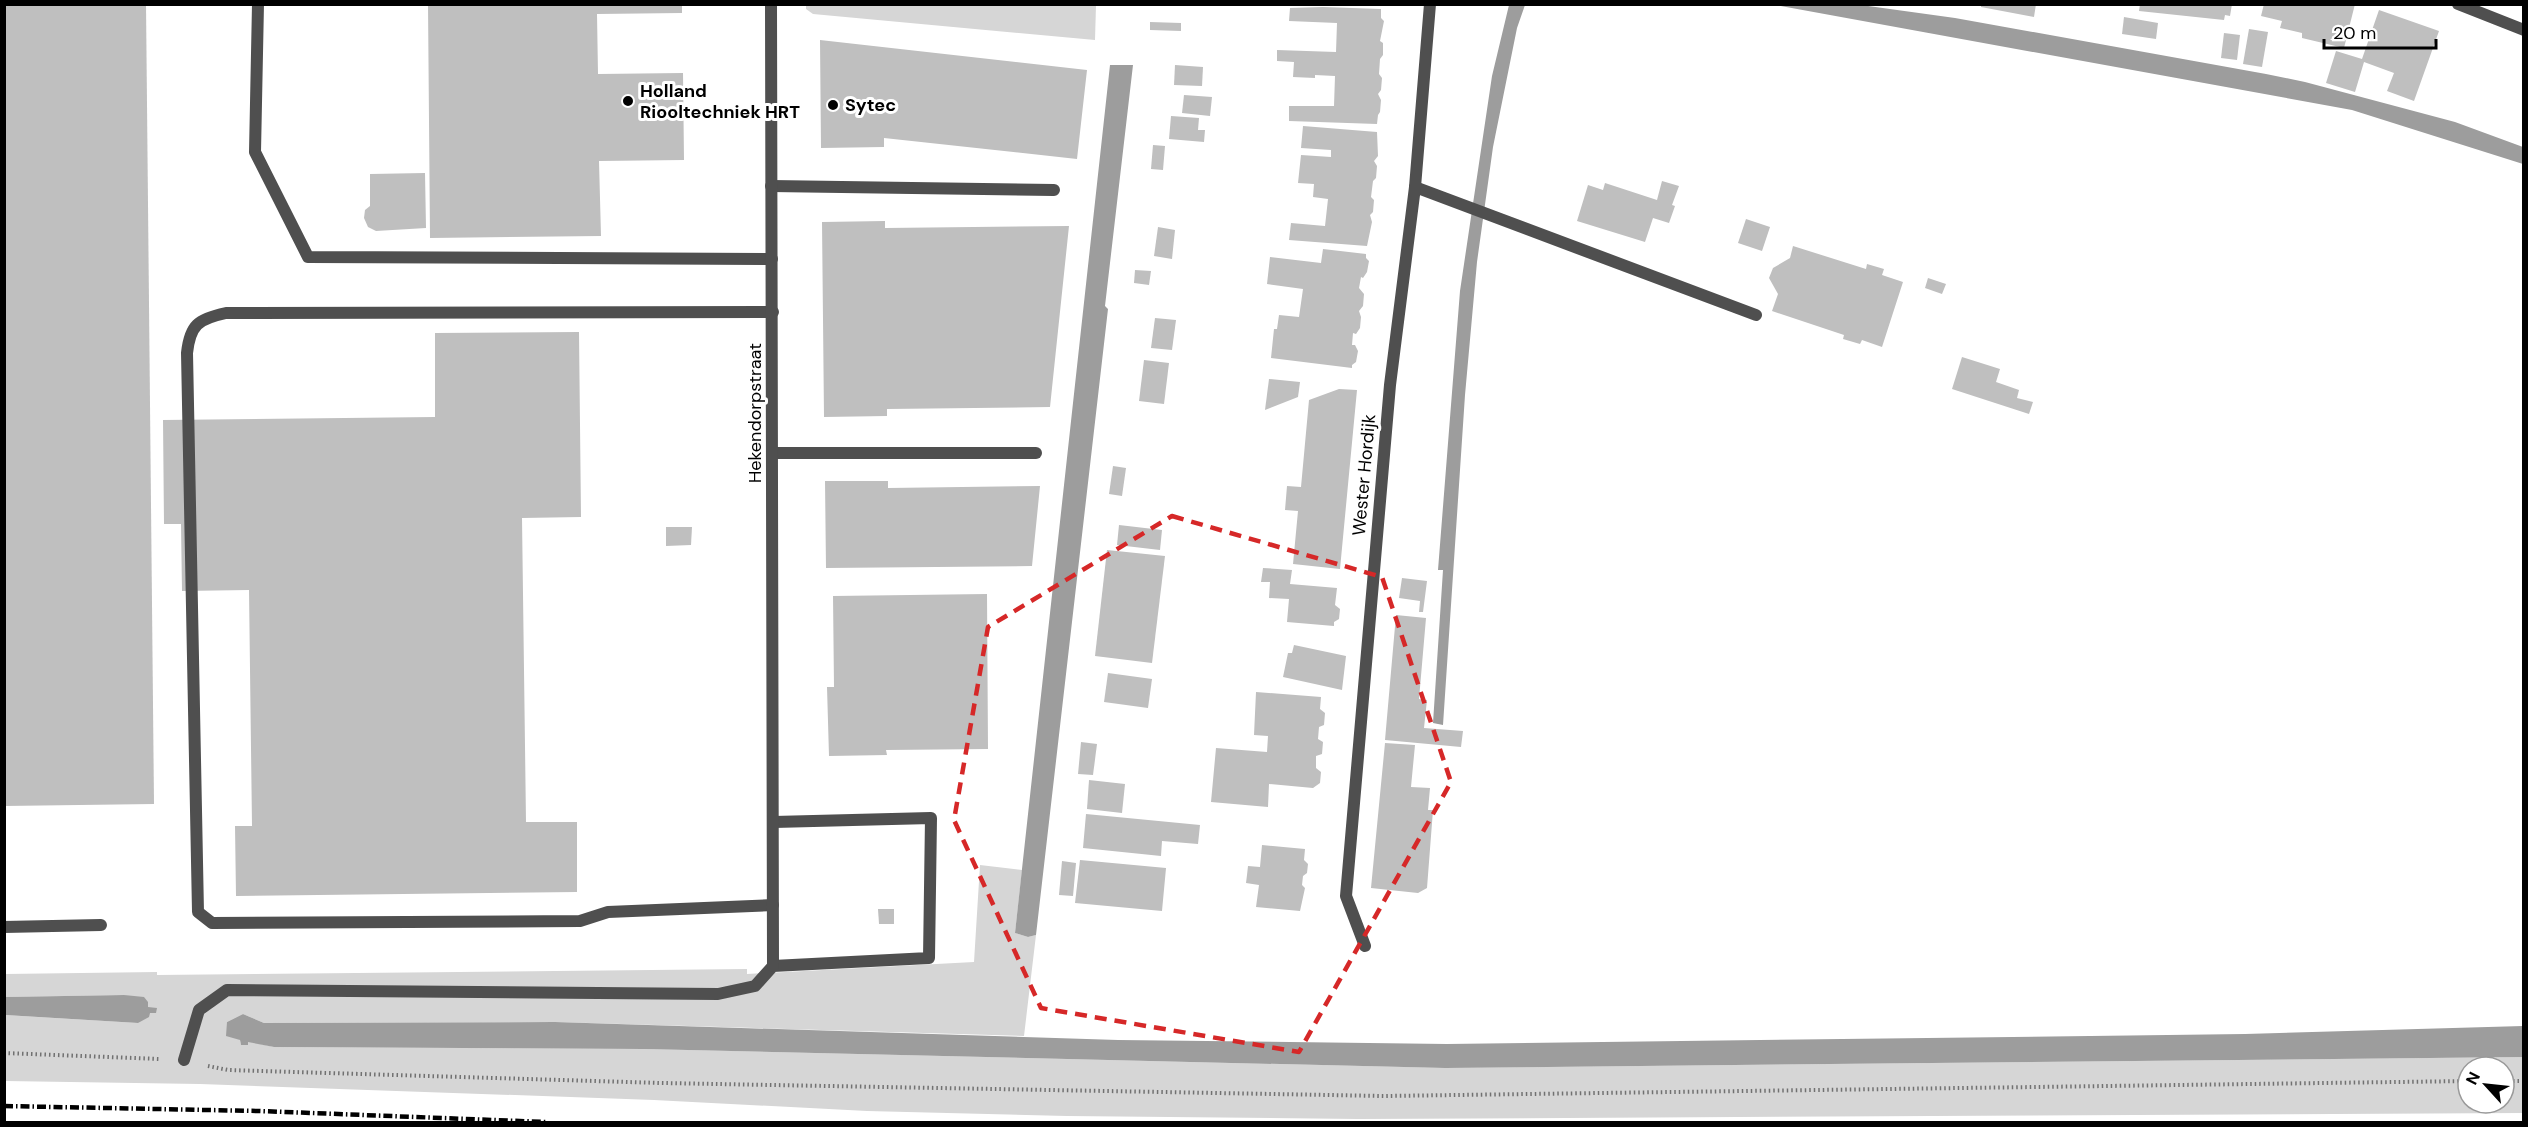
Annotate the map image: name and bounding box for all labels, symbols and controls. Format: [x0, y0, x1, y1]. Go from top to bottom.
scale bar [2324, 12, 2436, 50]
text: 20 m [2333, 21, 2376, 45]
place label: Holland Riooltechniek HRT [640, 79, 800, 124]
place label: Sytec [845, 93, 896, 117]
marker: Holland Riooltechniek HRT [621, 94, 635, 108]
marker: Sytec [826, 98, 840, 112]
street label: Hekendorpstraat [743, 343, 767, 483]
street label: Wester Hordijk [1347, 413, 1381, 537]
north arrow [2456, 1055, 2516, 1115]
text: N [2461, 1068, 2485, 1088]

